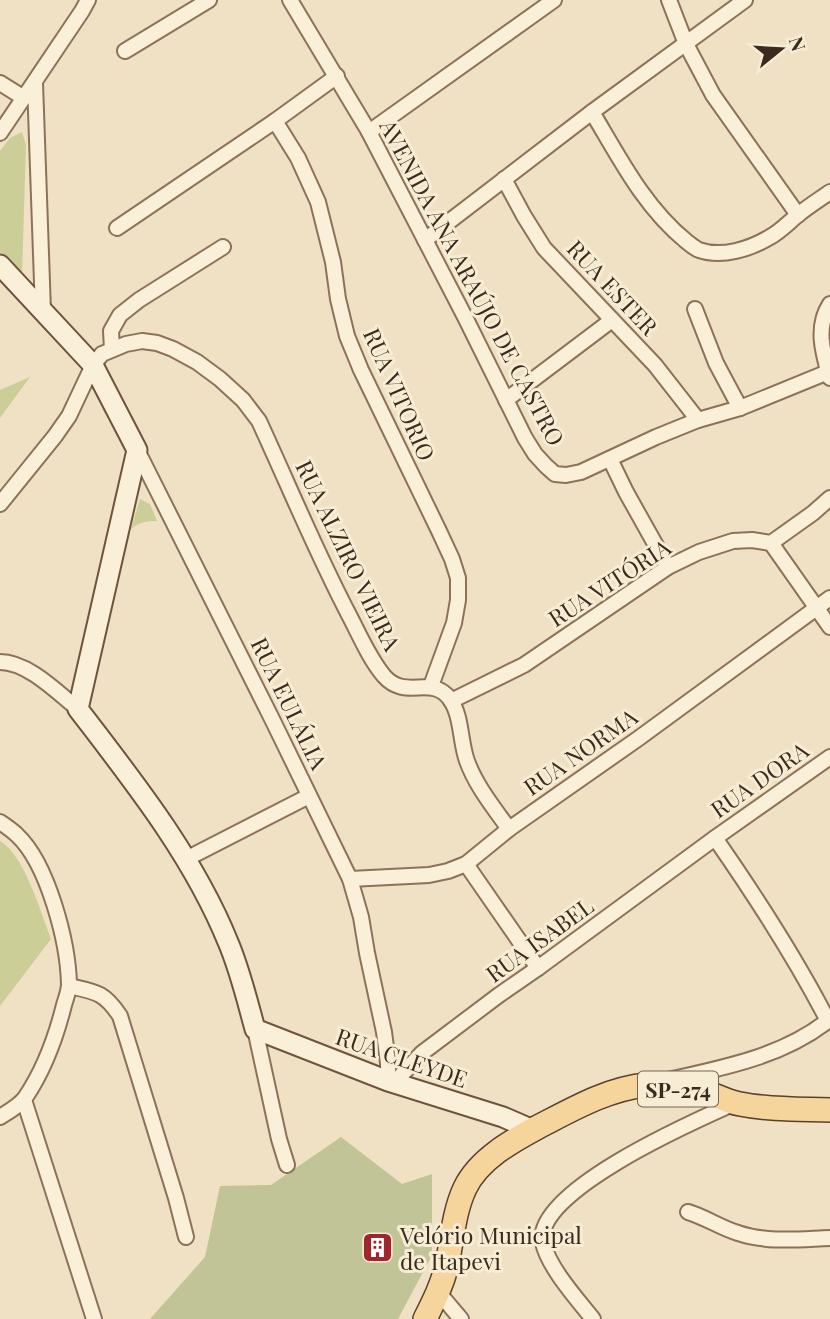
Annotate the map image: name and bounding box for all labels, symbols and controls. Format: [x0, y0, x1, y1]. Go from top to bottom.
north arrow [746, 14, 816, 84]
text: N [784, 33, 813, 54]
street label: AVENIDA ANA ARAÚJO DE CASTRO [373, 113, 572, 451]
street label: RUA ESTER [561, 233, 666, 342]
street label: RUA VITORIO [357, 323, 443, 465]
street label: RUA ALZIRO VIEIRA [289, 454, 409, 656]
street label: RUA VITÓRIA [542, 531, 677, 633]
street label: RUA EULÁLIA [245, 632, 336, 775]
street label: RUA NORMA [517, 700, 644, 802]
street label: RUA DORA [704, 734, 815, 824]
street label: RUA ISABEL [479, 889, 599, 989]
street label: RUA CLEYDE [332, 1020, 472, 1094]
road number: SP-274 [638, 1072, 718, 1106]
place label: Velório Municipal de Itapevi [399, 1219, 582, 1276]
building icon: Velório Municipal de Itapevi [360, 1230, 394, 1264]

